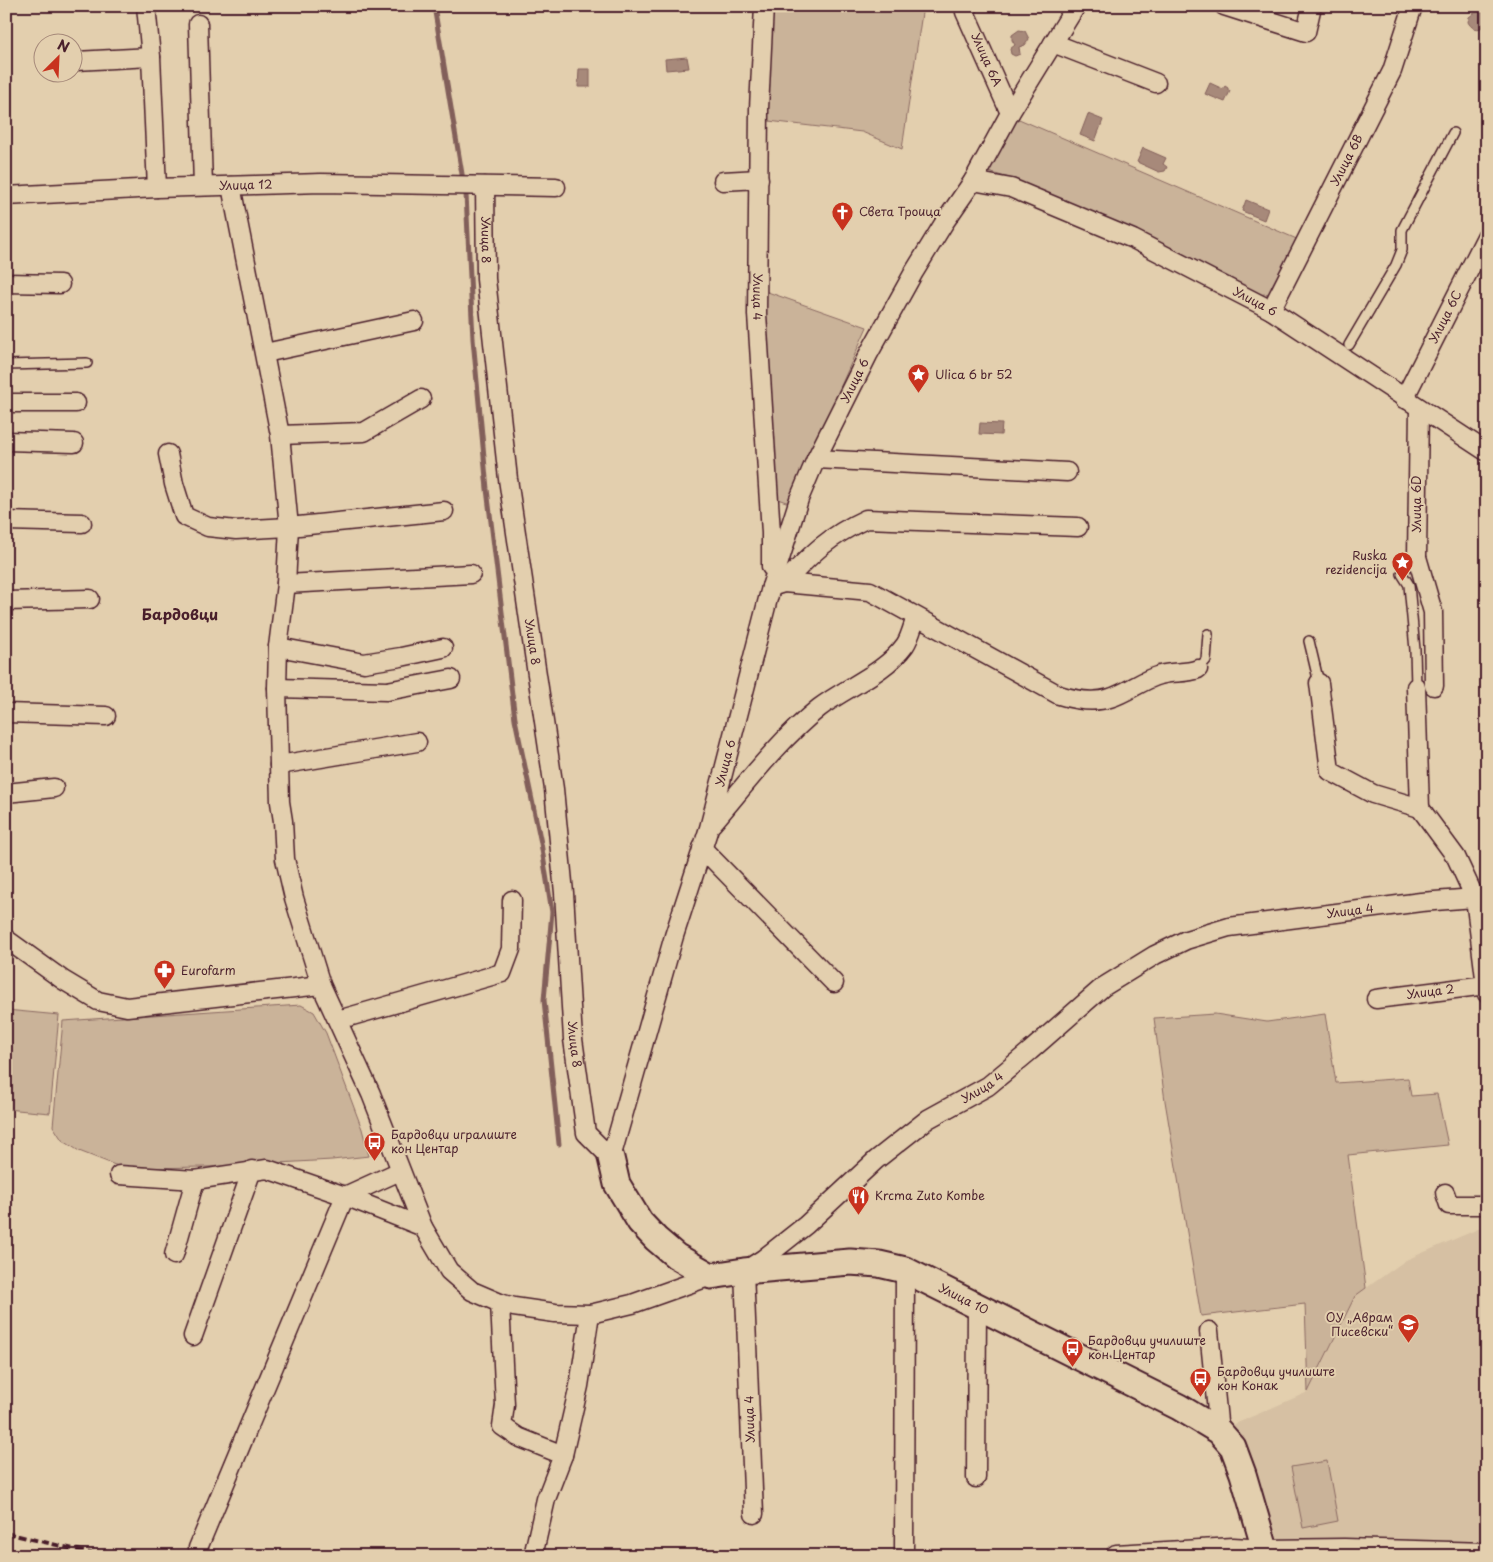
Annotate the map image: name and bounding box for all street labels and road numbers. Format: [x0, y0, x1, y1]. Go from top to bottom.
street label: Улица 6A [967, 30, 1007, 89]
street label: Улица 6B [1325, 131, 1367, 189]
street label: Улица 12 [219, 174, 273, 194]
street label: Улица 8 [477, 216, 496, 263]
street label: Улица 4 [749, 273, 767, 321]
street label: Улица 6 [1230, 282, 1281, 320]
street label: Улица 6C [1424, 287, 1466, 346]
street label: Улица 6 [835, 355, 873, 406]
street label: Улица 6D [1407, 475, 1425, 533]
street label: Улица 8 [521, 617, 546, 666]
street label: Улица 6 [710, 737, 739, 788]
street label: Улица 4 [1325, 898, 1375, 922]
street label: Улица 2 [1406, 979, 1455, 1003]
street label: Улица 8 [564, 1021, 587, 1069]
street label: Улица 4 [957, 1067, 1007, 1107]
street label: Улица 10 [936, 1278, 992, 1318]
street label: Улица 4 [739, 1395, 759, 1443]

